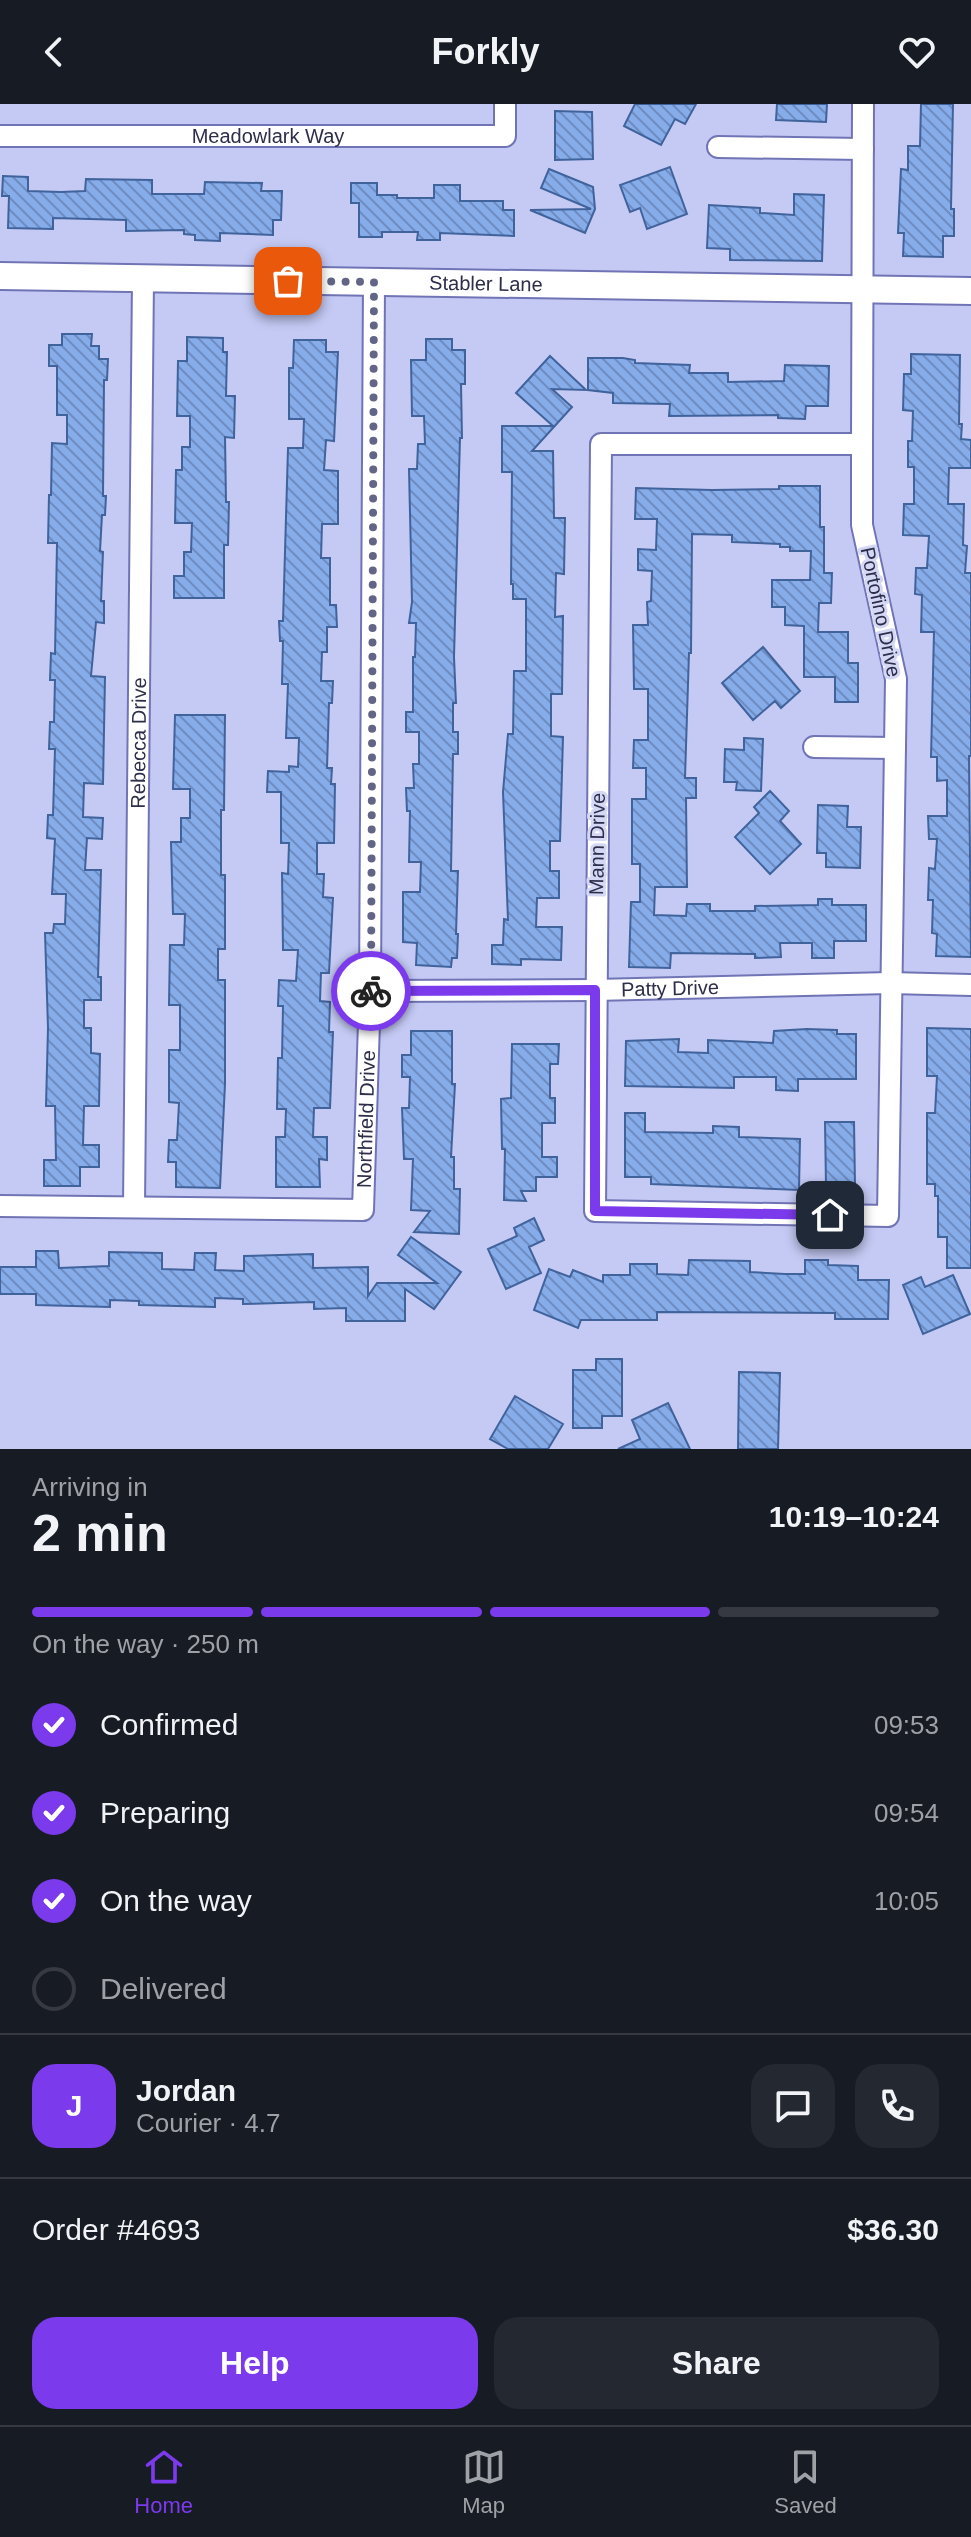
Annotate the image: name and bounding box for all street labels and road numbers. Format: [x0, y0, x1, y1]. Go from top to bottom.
street label: Meadowlark Way [192, 125, 344, 147]
street label: Stabler Lane [429, 272, 543, 295]
street label: Portofino Drive [856, 545, 906, 679]
street label: Rebecca Drive [127, 677, 150, 809]
street label: Mann Drive [585, 793, 609, 895]
street label: Patty Drive [621, 976, 719, 1000]
street label: Northfield Drive [353, 1050, 379, 1188]

